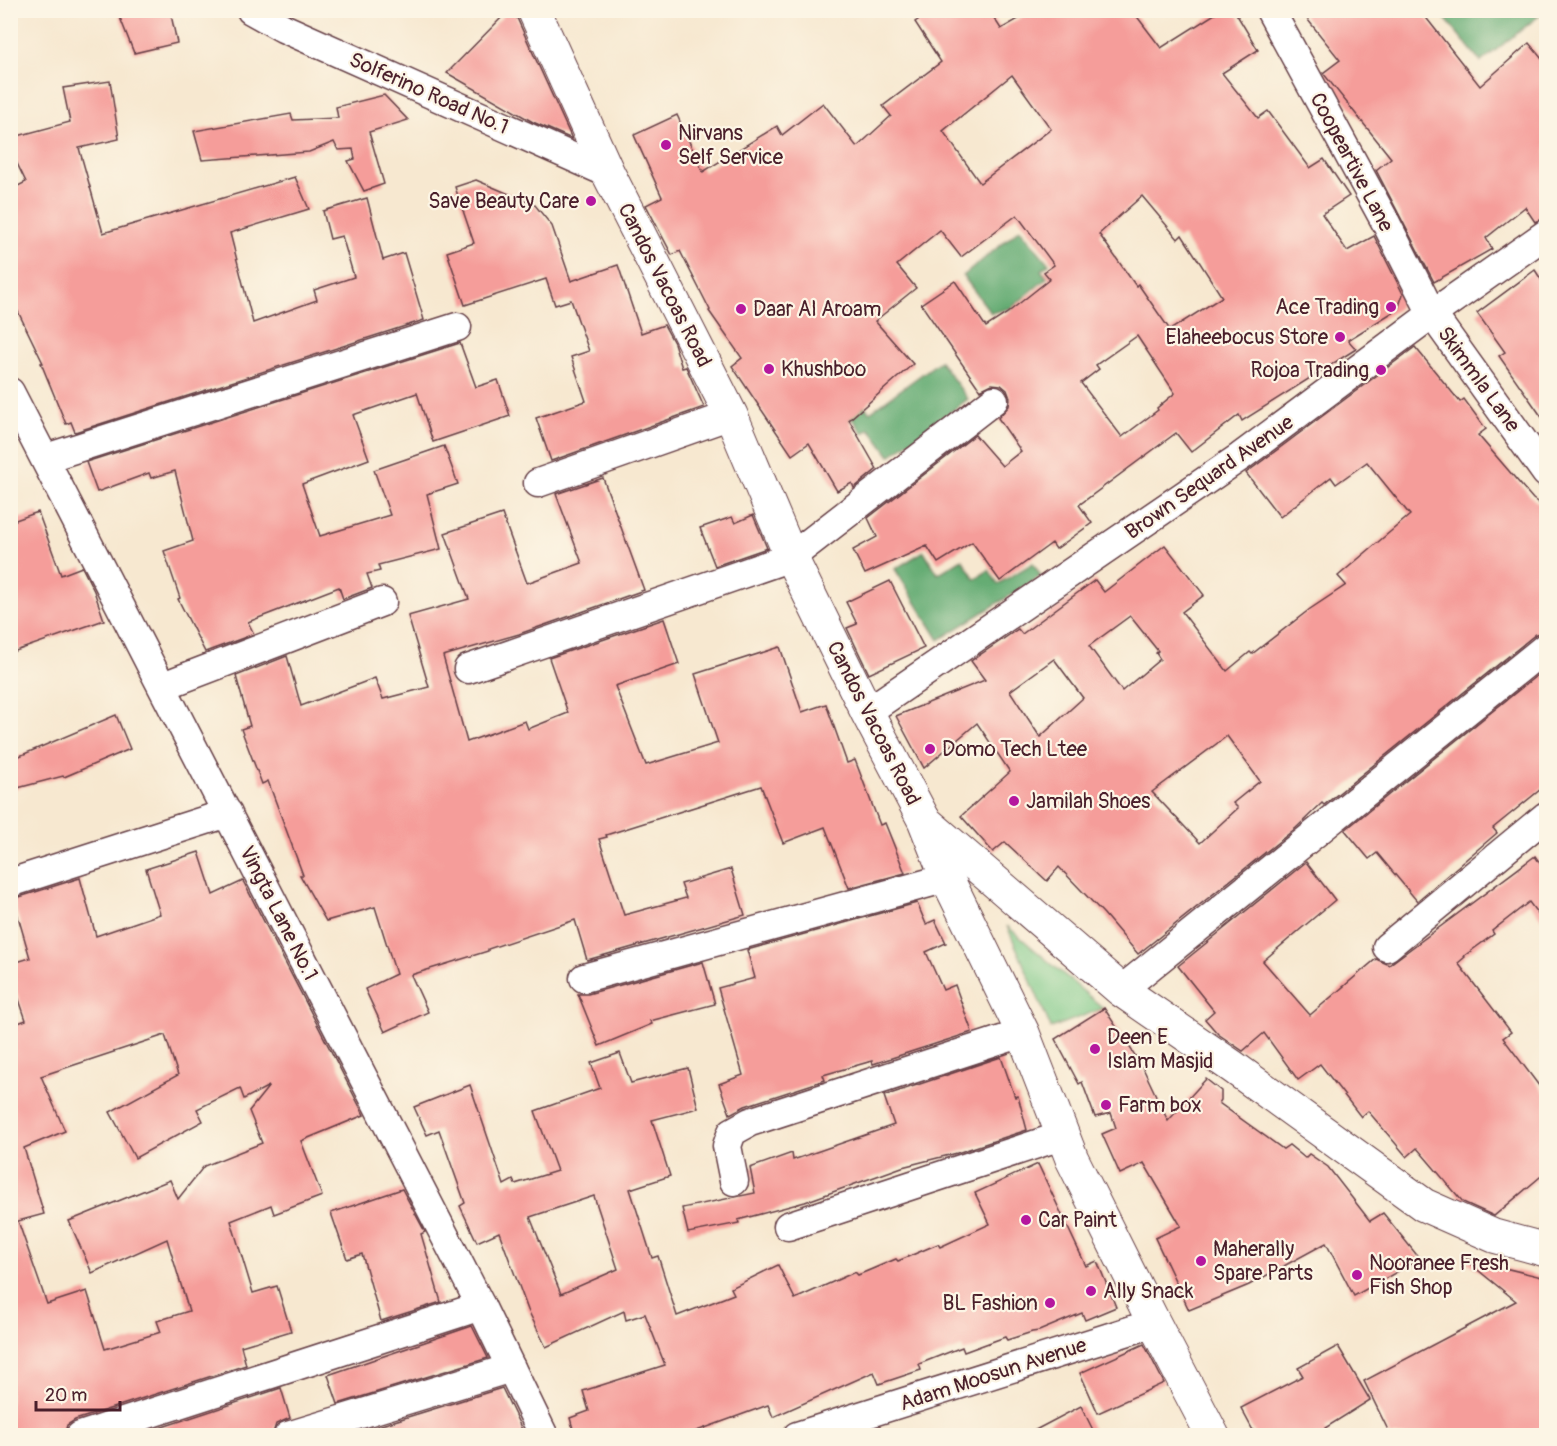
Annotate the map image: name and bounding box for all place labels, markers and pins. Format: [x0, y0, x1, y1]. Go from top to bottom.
place label: Nirvans Self Service [678, 120, 784, 171]
marker: Nirvans Self Service [659, 138, 673, 152]
place label: Save Beauty Care [428, 188, 580, 215]
marker: Save Beauty Care [584, 194, 598, 208]
place label: Ace Trading [1275, 294, 1379, 321]
place label: Daar Al Aroam [753, 296, 881, 323]
marker: Ace Trading [1384, 300, 1398, 314]
marker: Daar Al Aroam [734, 302, 748, 316]
place label: Elaheebocus Store [1166, 324, 1329, 351]
marker: Elaheebocus Store [1333, 330, 1347, 344]
place label: Khushboo [781, 356, 866, 383]
place label: Rojoa Trading [1251, 357, 1369, 384]
marker: Khushboo [762, 362, 776, 376]
marker: Rojoa Trading [1374, 363, 1388, 377]
place label: Domo Tech Ltee [942, 736, 1088, 763]
marker: Domo Tech Ltee [923, 742, 937, 756]
place label: Jamilah Shoes [1026, 788, 1151, 815]
marker: Jamilah Shoes [1007, 794, 1021, 808]
place label: Deen E Islam Masjid [1107, 1024, 1213, 1075]
marker: Deen E Islam Masjid [1088, 1042, 1102, 1056]
place label: Farm box [1118, 1092, 1202, 1119]
marker: Farm box [1099, 1098, 1113, 1112]
place label: Car Paint [1038, 1207, 1117, 1234]
marker: Car Paint [1019, 1213, 1033, 1227]
place label: Maherally Spare Parts [1213, 1236, 1313, 1287]
place label: Nooranee Fresh Fish Shop [1369, 1250, 1509, 1301]
marker: Maherally Spare Parts [1194, 1254, 1208, 1268]
marker: Nooranee Fresh Fish Shop [1350, 1268, 1364, 1282]
place label: Ally Snack [1103, 1278, 1194, 1305]
marker: Ally Snack [1084, 1284, 1098, 1298]
place label: BL Fashion [942, 1290, 1038, 1317]
marker: BL Fashion [1043, 1296, 1057, 1310]

